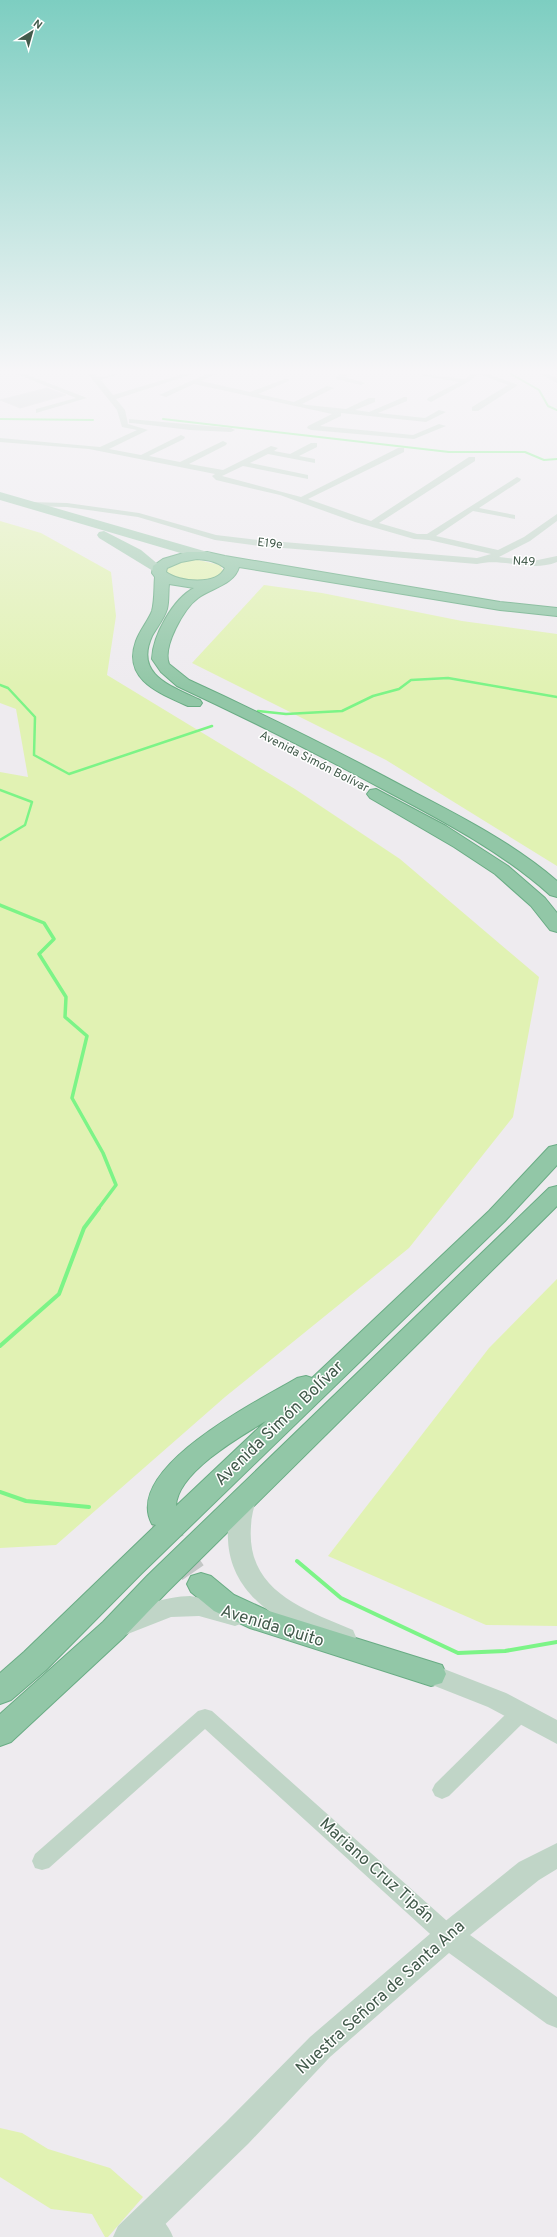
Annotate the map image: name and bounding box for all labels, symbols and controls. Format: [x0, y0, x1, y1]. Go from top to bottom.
north arrow [12, 12, 52, 52]
text: N [30, 17, 45, 33]
street label: E19e [257, 535, 283, 553]
street label: N49 [512, 553, 536, 571]
street label: Avenida Simón Bolívar [257, 727, 372, 797]
street label: Avenida Simón Bolívar [211, 1356, 349, 1491]
street label: Avenida Quito [218, 1601, 326, 1653]
street label: Mariano Cruz Tipán [314, 1814, 438, 1928]
street label: Nuestra Señora de Santa Ana [292, 1916, 470, 2080]

